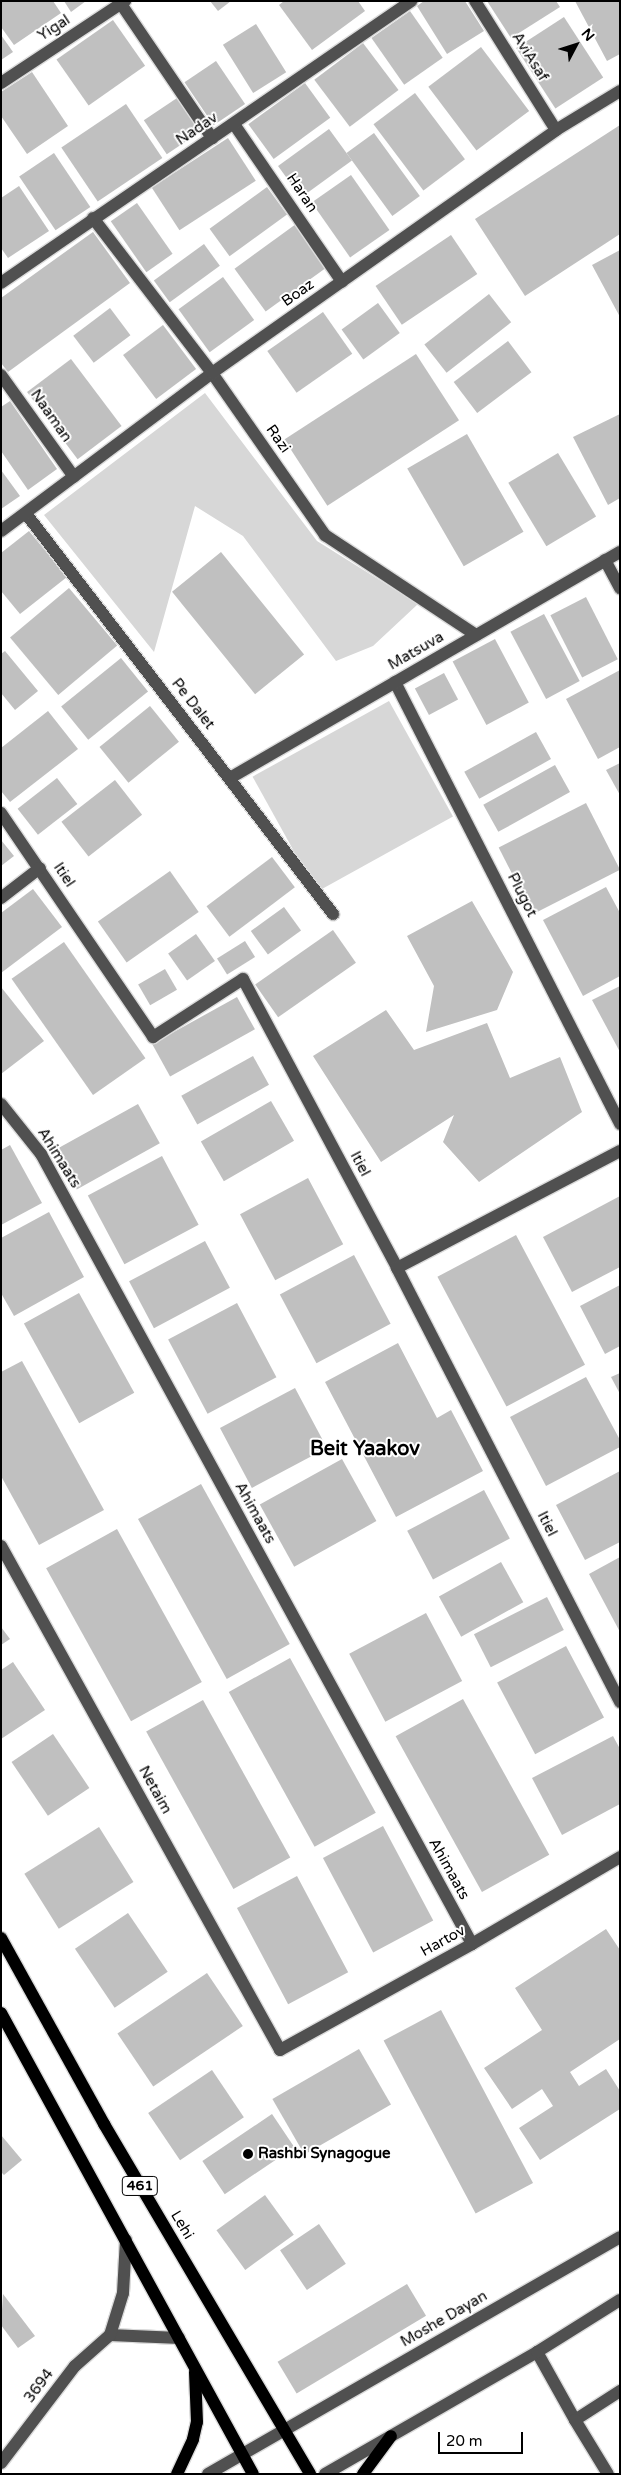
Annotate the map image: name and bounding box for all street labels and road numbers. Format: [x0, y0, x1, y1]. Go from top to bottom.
street label: Yigal [34, 11, 74, 45]
street label: AviAsaf [508, 29, 552, 85]
street label: Nadav [173, 109, 221, 149]
street label: Haran [282, 170, 322, 216]
street label: Boaz [278, 275, 318, 311]
street label: Naaman [26, 386, 76, 446]
street label: Razi [262, 421, 294, 457]
street label: Matsuva [385, 628, 447, 674]
street label: Pe Dalet [168, 675, 218, 733]
street label: Itiel [49, 859, 79, 891]
street label: Plugot [503, 870, 541, 920]
street label: Ahimaats [34, 1125, 84, 1191]
street label: Itiel [346, 1148, 374, 1180]
street label: Ahimaats [231, 1479, 279, 1547]
street label: Itiel [533, 1508, 561, 1540]
street label: Netaim [135, 1763, 175, 1817]
street label: Ahimaats [425, 1835, 473, 1903]
street label: Hartov [418, 1921, 468, 1961]
road number: 461 [121, 2174, 159, 2198]
street label: Lehi [167, 2208, 197, 2242]
street label: Moshe Dayan [397, 2287, 491, 2351]
street label: 3694 [20, 2366, 58, 2406]

